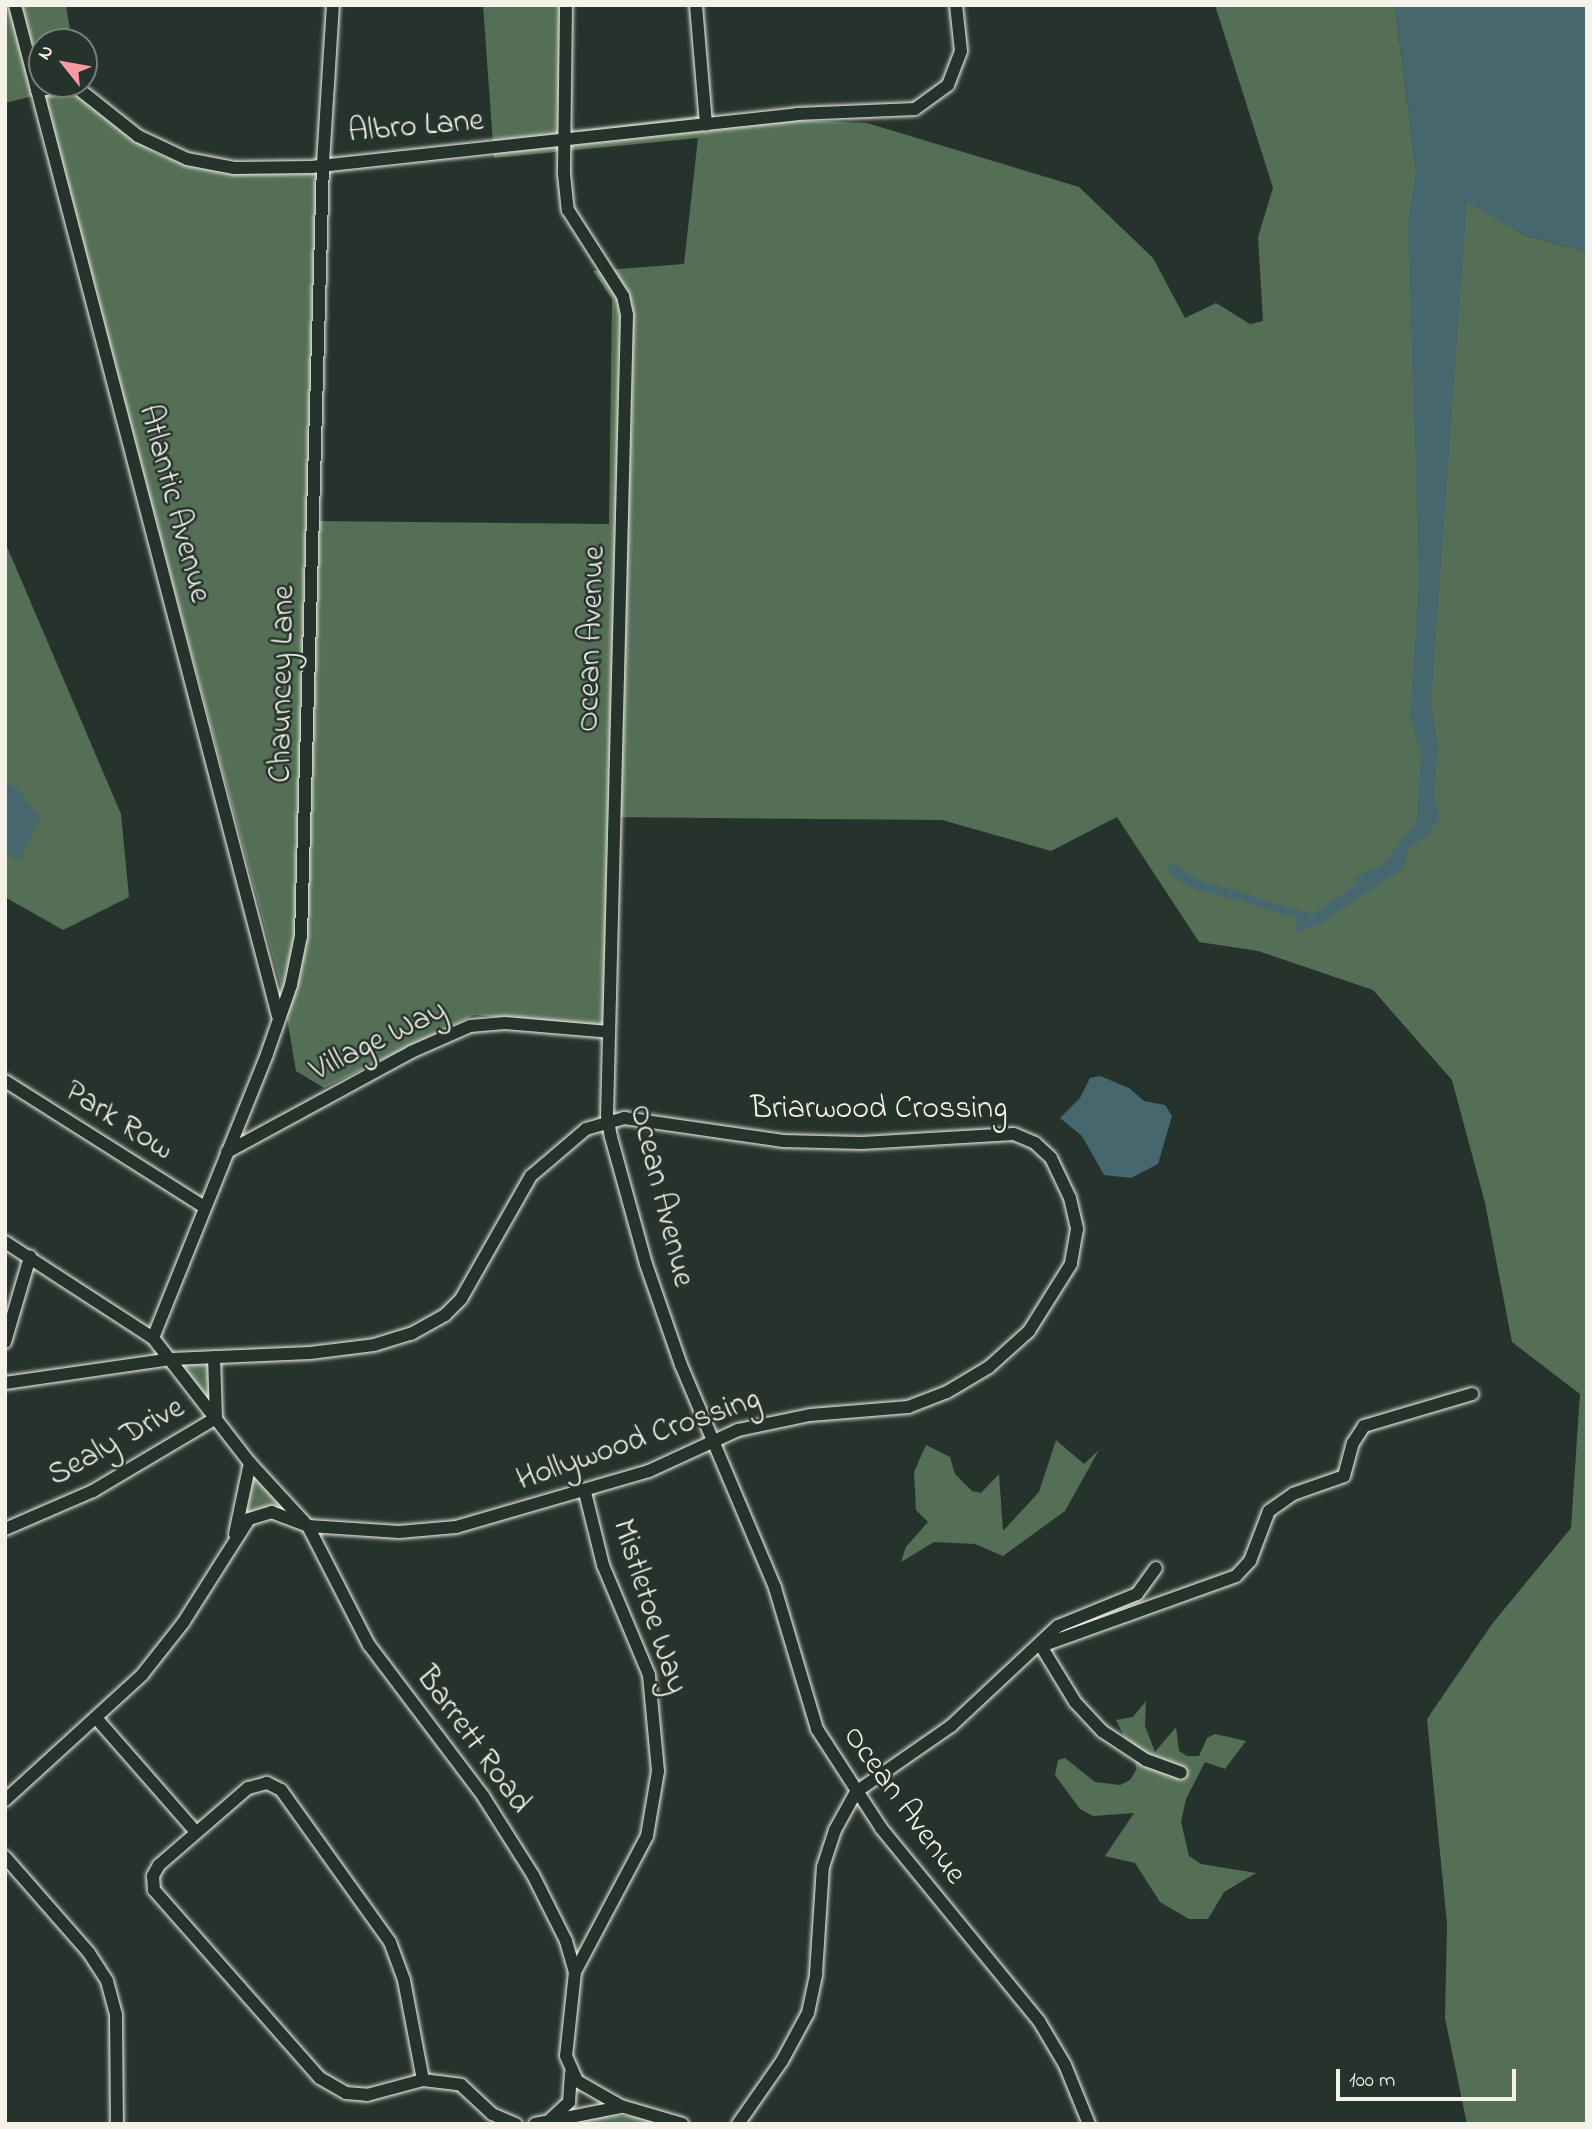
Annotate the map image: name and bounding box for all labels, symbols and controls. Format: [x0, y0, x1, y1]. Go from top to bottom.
north arrow [28, 28, 98, 98]
text: N [31, 41, 61, 65]
street label: Albro Lane [347, 103, 485, 153]
street label: Atlantic Avenue [128, 401, 218, 607]
street label: Ocean Avenue [571, 545, 615, 733]
street label: Chauncey Lane [263, 585, 305, 783]
street label: Village Way [305, 993, 453, 1091]
street label: Park Row [56, 1074, 180, 1170]
street label: Briarwood Crossing [751, 1091, 1007, 1129]
street label: Ocean Avenue [619, 1101, 701, 1291]
street label: Hollywood Crossing [512, 1381, 766, 1501]
street label: Sealy Drive [42, 1390, 192, 1496]
street label: Mistletoe Way [602, 1515, 694, 1699]
street label: Barrett Road [406, 1660, 538, 1822]
street label: Ocean Avenue [833, 1719, 973, 1893]
scale bar [1340, 2056, 1520, 2100]
text: 100 m [1349, 2066, 1395, 2096]

